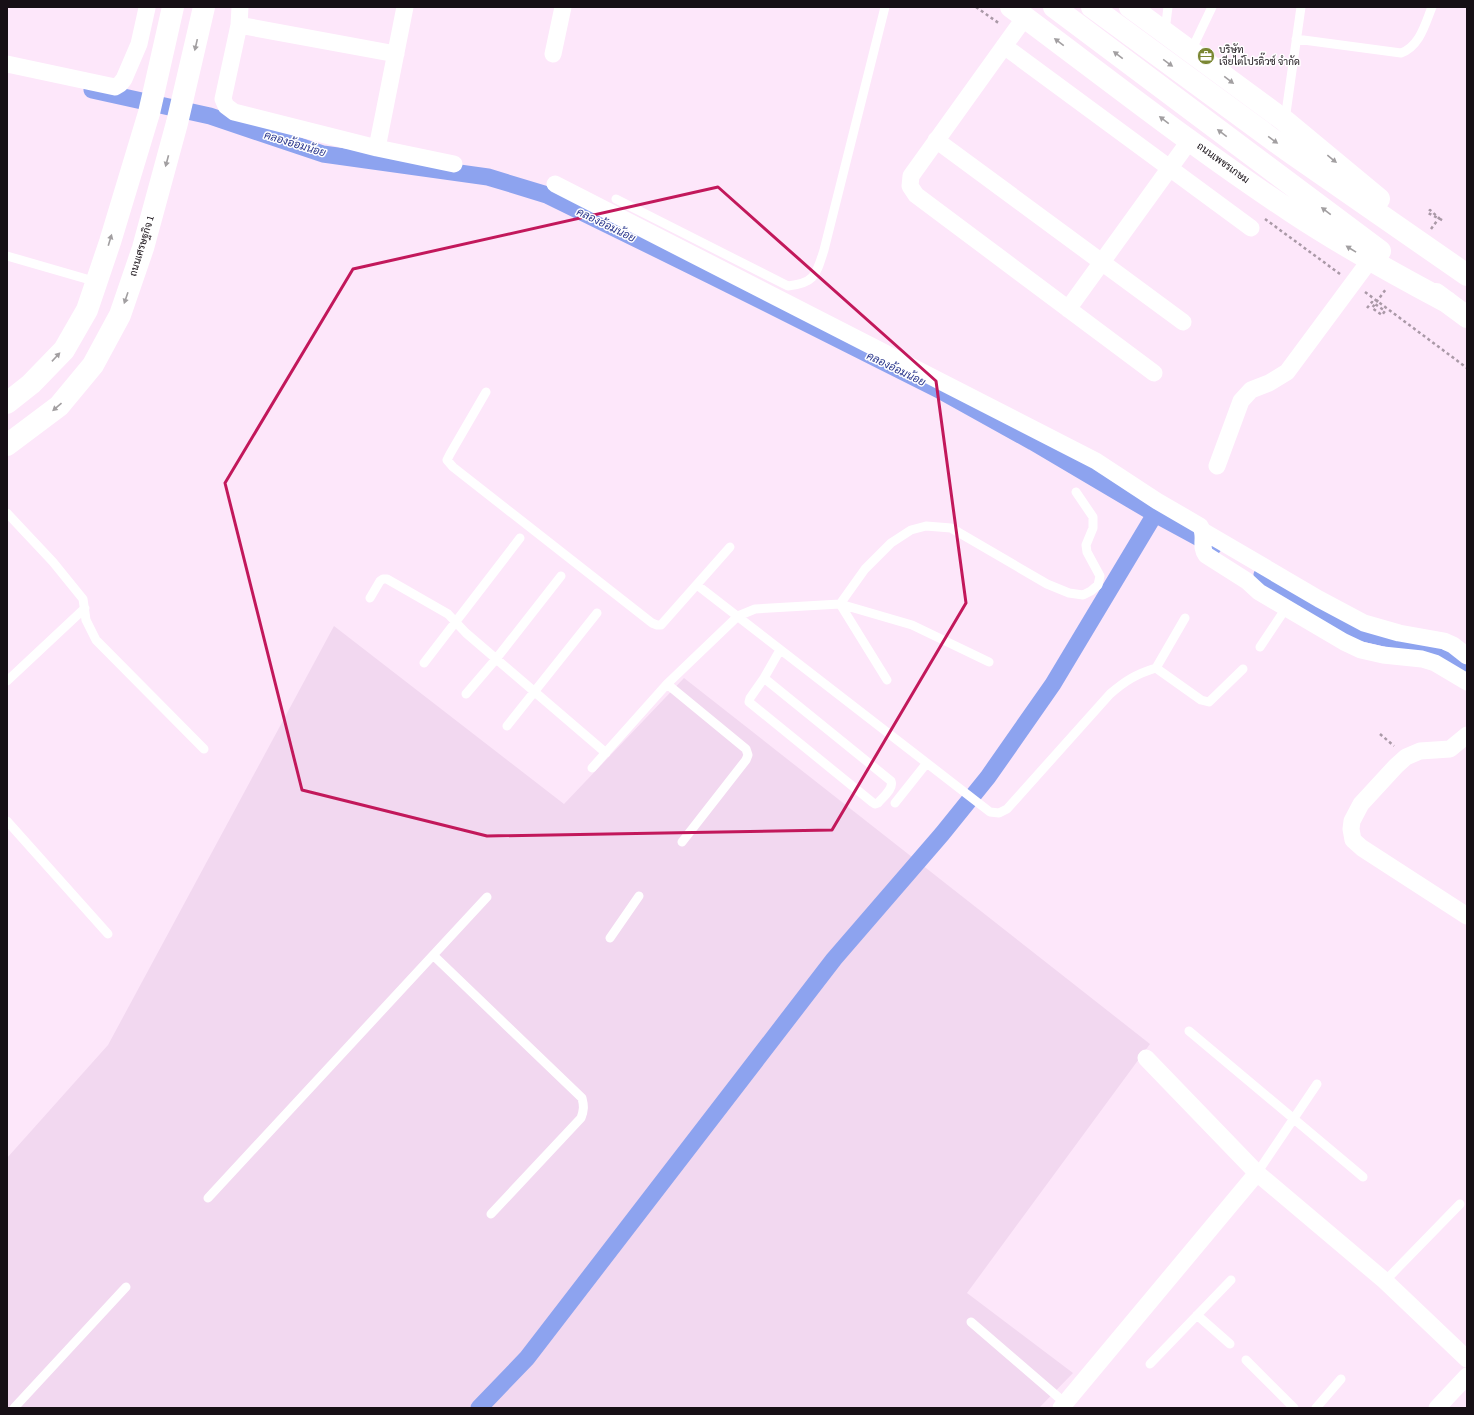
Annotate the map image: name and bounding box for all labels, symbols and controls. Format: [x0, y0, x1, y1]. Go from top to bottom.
one-way arrow [192, 39, 198, 51]
one-way arrow [1054, 39, 1064, 47]
place label: บริษัท เจียไต๋โปรดิ๊วซ์ จำกัด [1219, 43, 1300, 69]
office icon: บริษัท เจียไต๋โปรดิ๊วซ์ จำกัด [1196, 46, 1216, 66]
one-way arrow [1113, 51, 1124, 59]
one-way arrow [1163, 59, 1174, 68]
one-way arrow [1224, 76, 1235, 84]
one-way arrow [1158, 116, 1169, 124]
water label: คลองอ้อมน้อย [262, 127, 328, 161]
one-way arrow [1217, 129, 1227, 137]
one-way arrow [1268, 136, 1279, 144]
street label: ถนนเพชรเกษม [1194, 139, 1252, 187]
one-way arrow [164, 155, 170, 167]
one-way arrow [1326, 155, 1337, 164]
water label: คลองอ้อมน้อย [574, 204, 639, 246]
one-way arrow [1321, 207, 1331, 215]
street label: ถนนเศรษฐกิจ 1 [126, 214, 158, 278]
one-way arrow [107, 234, 113, 246]
one-way arrow [1346, 245, 1357, 252]
one-way arrow [122, 293, 128, 305]
water label: คลองอ้อมน้อย [864, 348, 929, 390]
one-way arrow [51, 352, 61, 362]
one-way arrow [52, 402, 61, 411]

